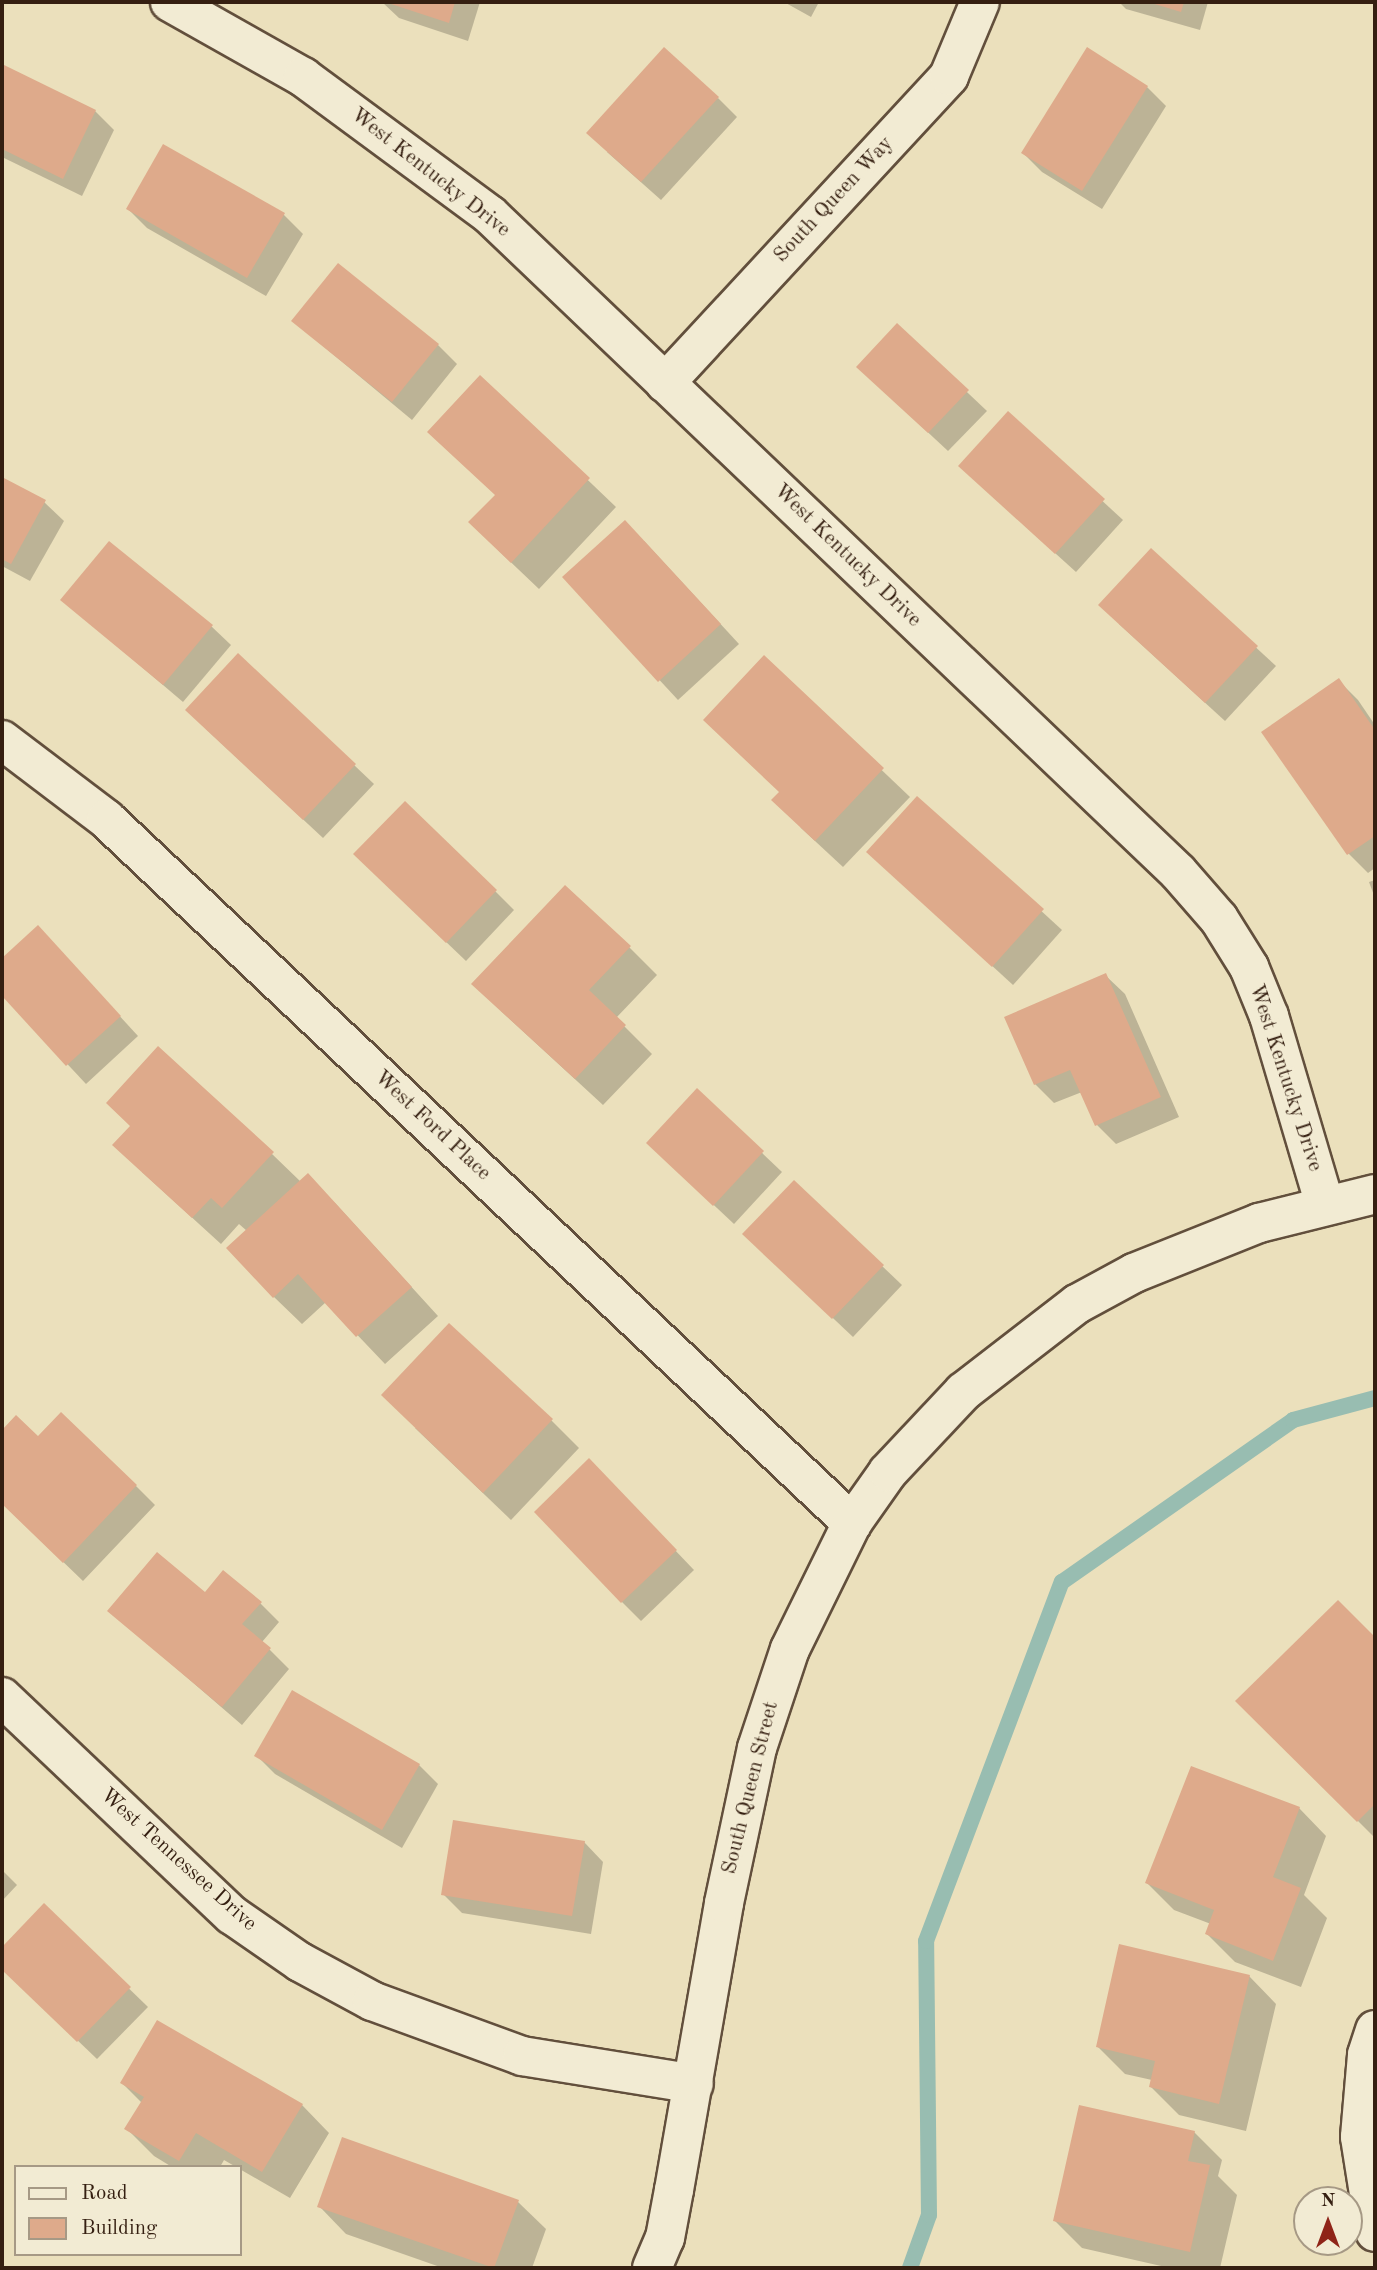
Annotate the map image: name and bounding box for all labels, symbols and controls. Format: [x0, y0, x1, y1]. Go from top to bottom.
street label: West Kentucky Drive [345, 103, 515, 243]
street label: South Queen Way [769, 132, 899, 268]
street label: West Kentucky Drive [768, 479, 926, 633]
street label: West Kentucky Drive [1243, 981, 1327, 1175]
street label: West Ford Place [369, 1066, 495, 1186]
street label: South Queen Street [717, 1699, 785, 1877]
street label: West Tennessee Drive [95, 1783, 261, 1937]
legend [14, 2165, 242, 2256]
text: Road [81, 2183, 128, 2204]
north arrow [1293, 2186, 1363, 2256]
text: N [1321, 2192, 1335, 2211]
text: Building [81, 2218, 157, 2239]

